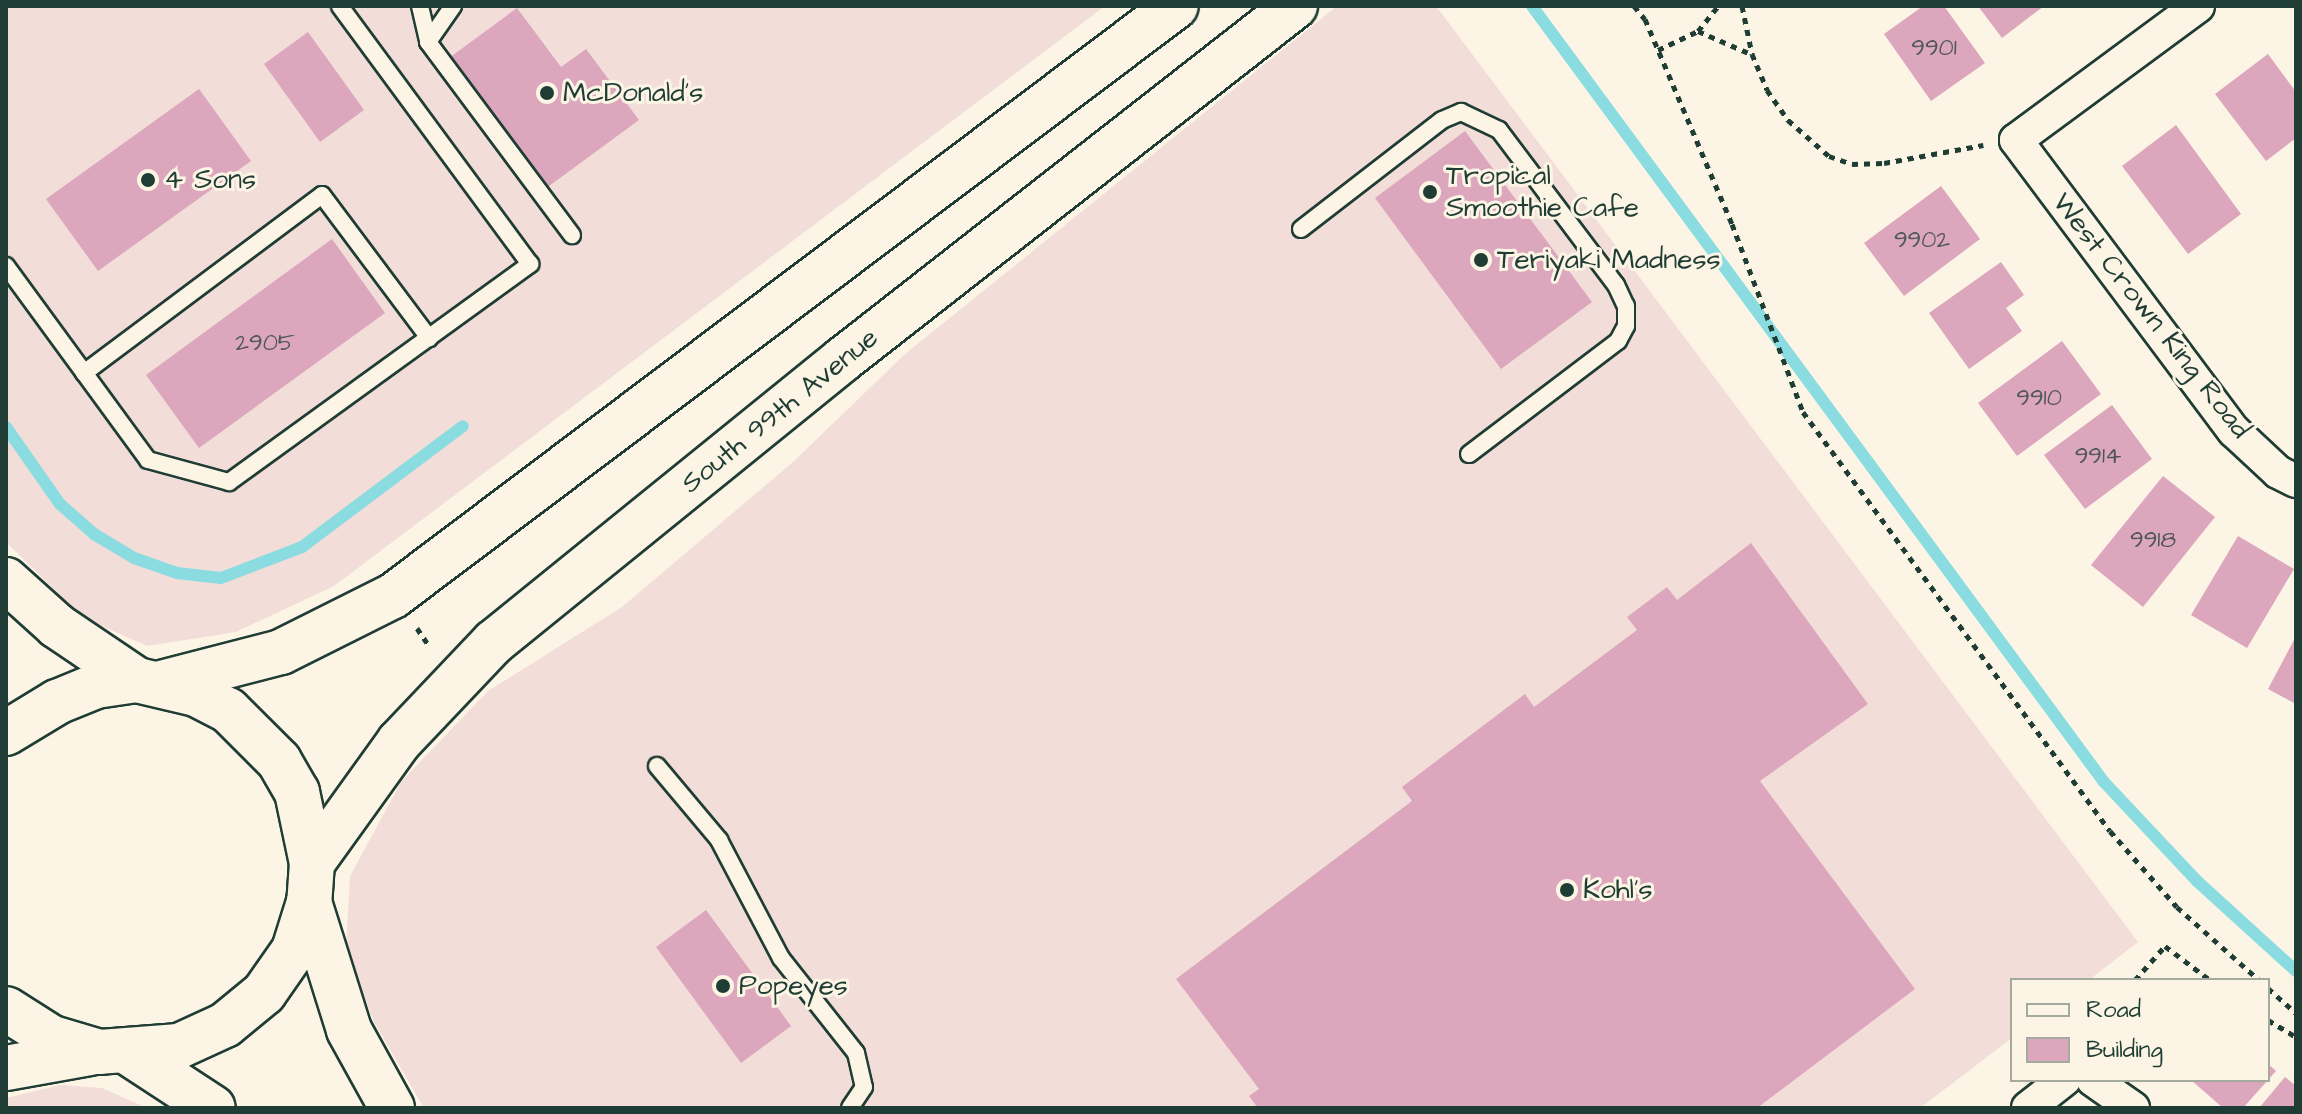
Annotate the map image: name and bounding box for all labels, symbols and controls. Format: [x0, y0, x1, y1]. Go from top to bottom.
house number: 9901 [1911, 35, 1957, 63]
place label: McDonald's [563, 76, 703, 110]
marker: McDonald's [538, 84, 556, 102]
place label: Tropical Smoothie Cafe [1446, 159, 1639, 225]
place label: 4 Sons [164, 163, 256, 197]
marker: 4 Sons [139, 171, 157, 189]
marker: Tropical Smoothie Cafe [1421, 183, 1439, 201]
street label: West Crown King Road [2045, 187, 2257, 445]
house number: 9902 [1894, 227, 1950, 255]
place label: Teriyaki Madness [1497, 243, 1721, 277]
marker: Teriyaki Madness [1472, 251, 1490, 269]
street label: South 99th Avenue [675, 321, 885, 501]
house number: 2905 [235, 330, 295, 358]
house number: 9910 [2016, 385, 2062, 413]
house number: 9914 [2075, 443, 2121, 471]
house number: 9918 [2130, 527, 2176, 555]
place label: Kohl's [1583, 873, 1653, 907]
marker: Kohl's [1558, 881, 1576, 899]
place label: Popeyes [739, 969, 848, 1003]
marker: Popeyes [714, 977, 732, 995]
legend [2010, 978, 2270, 1082]
text: Road [2086, 993, 2141, 1027]
text: Building [2086, 1033, 2163, 1067]

